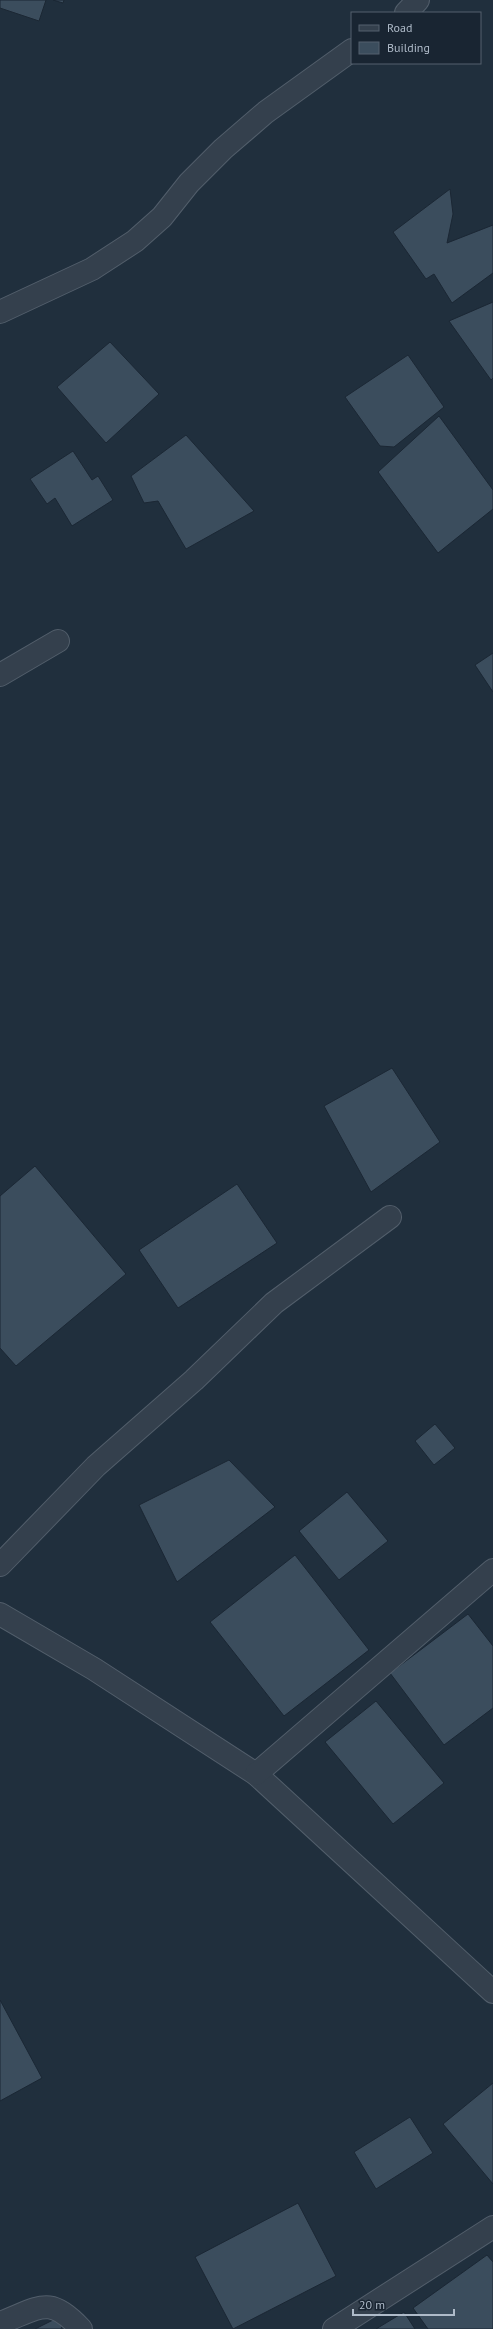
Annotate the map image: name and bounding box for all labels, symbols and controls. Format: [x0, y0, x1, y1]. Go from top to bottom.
legend [351, 12, 481, 64]
text: Road [387, 20, 412, 35]
text: Building [387, 40, 430, 55]
scale bar [353, 2291, 454, 2317]
text: 20 m [359, 2297, 385, 2312]

